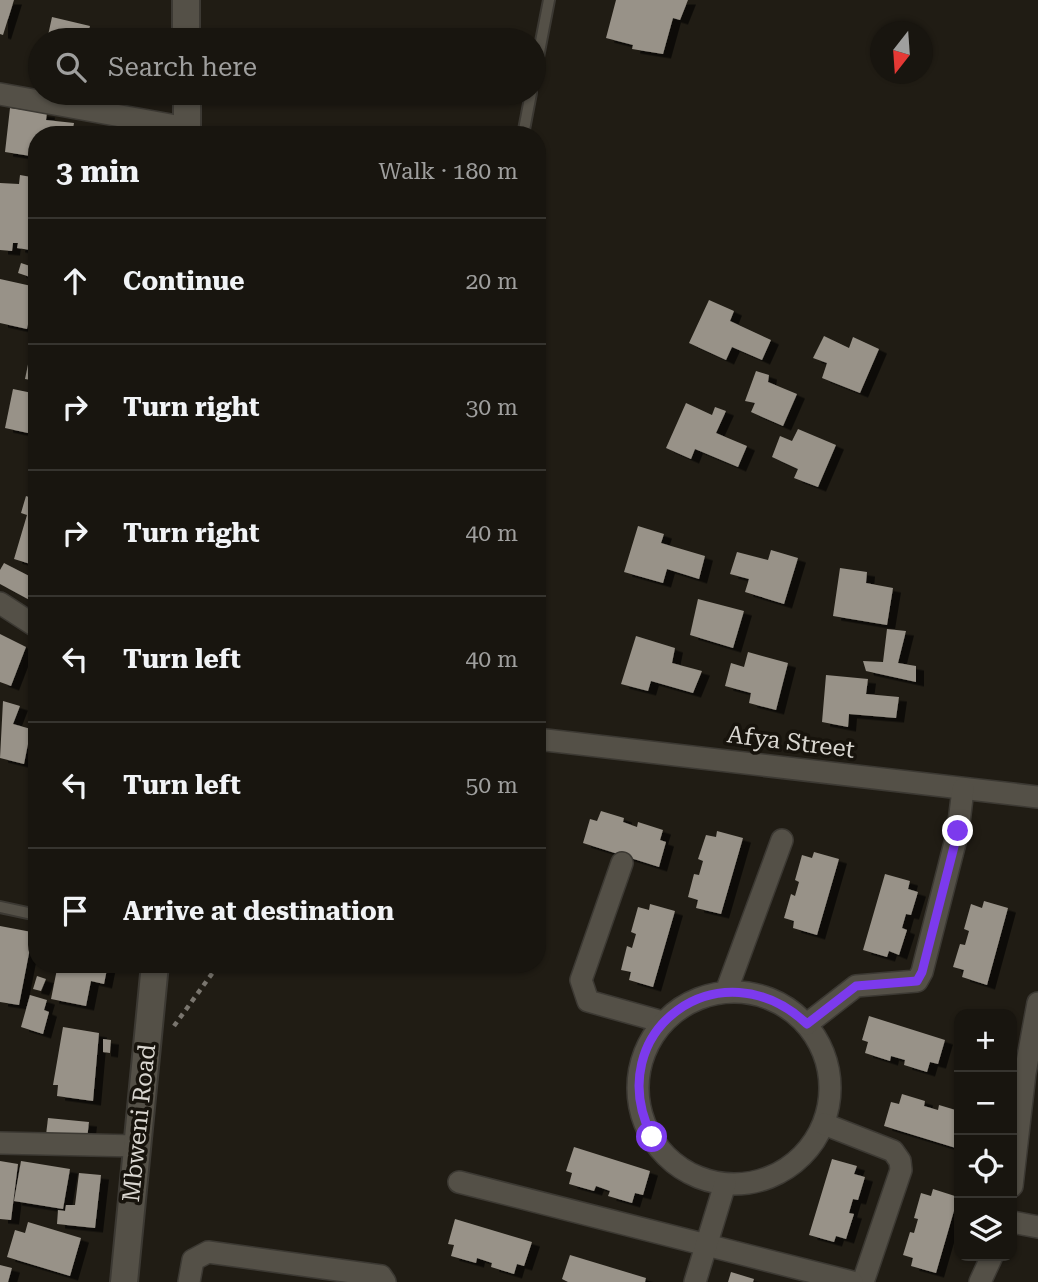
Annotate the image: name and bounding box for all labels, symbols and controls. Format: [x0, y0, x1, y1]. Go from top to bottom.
north arrow [870, 21, 933, 84]
search box [28, 28, 546, 105]
icon: search [52, 48, 90, 86]
text: Search here [108, 52, 257, 82]
text: 3 min [56, 154, 139, 189]
text: Walk · 180 m [379, 158, 518, 185]
icon: ahead [56, 262, 94, 300]
text: Continue [123, 266, 245, 296]
text: 20 m [465, 268, 518, 295]
icon: right [56, 388, 94, 426]
text: Turn right [123, 392, 259, 422]
text: 30 m [465, 394, 518, 421]
icon: right [56, 514, 94, 552]
text: Turn right [123, 518, 259, 548]
text: 40 m [465, 520, 518, 547]
icon: left [56, 640, 94, 678]
text: Turn left [123, 644, 241, 674]
text: 40 m [465, 646, 518, 673]
street label: Afya Street [726, 720, 856, 764]
icon: left [56, 766, 94, 804]
text: Turn left [123, 770, 241, 800]
text: 50 m [465, 772, 518, 799]
route end [942, 815, 973, 846]
icon: arrive [56, 892, 94, 930]
text: Arrive at destination [123, 896, 394, 926]
map controls [954, 1009, 1017, 1261]
button: + [954, 1009, 1017, 1072]
street label: Mbweni Road [117, 1043, 161, 1203]
button: − [954, 1072, 1017, 1135]
route start [636, 1121, 667, 1152]
button: locate [954, 1135, 1017, 1198]
button: layers [954, 1198, 1017, 1261]

